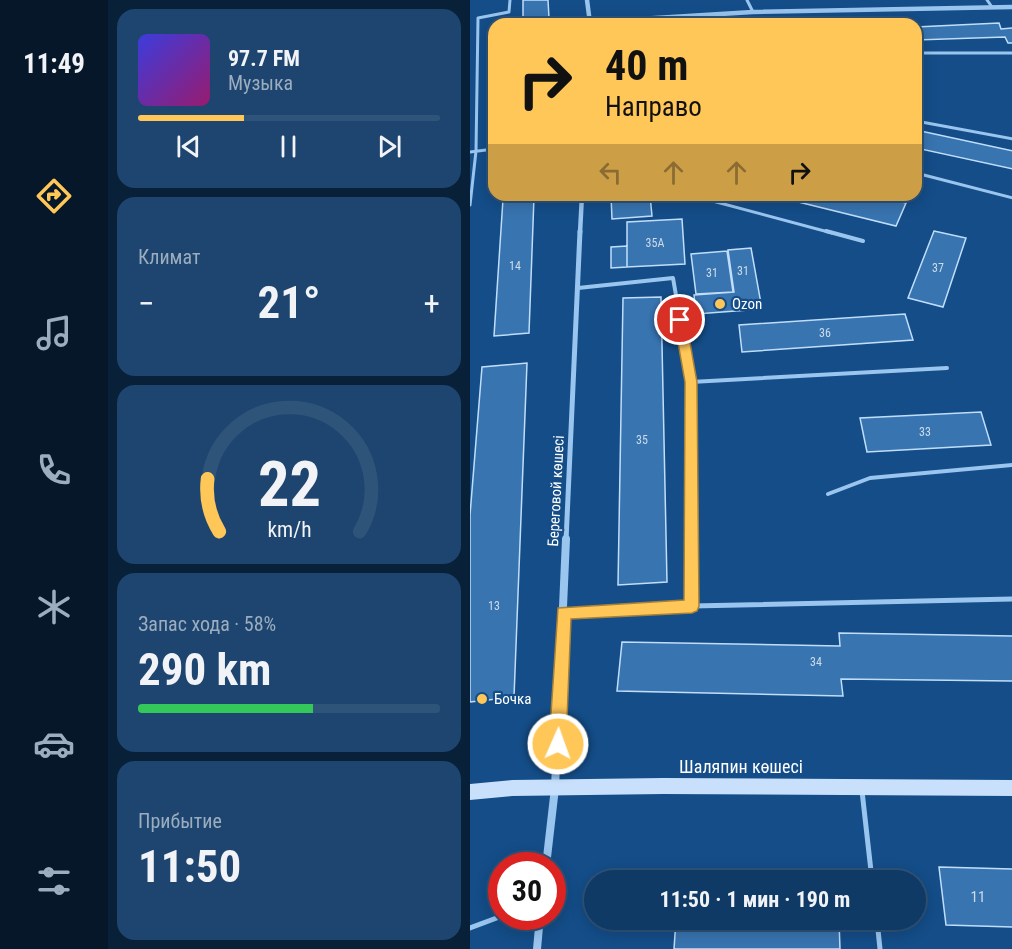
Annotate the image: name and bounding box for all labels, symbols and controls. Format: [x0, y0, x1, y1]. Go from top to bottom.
text: 40 m [605, 41, 688, 90]
icon: right [506, 42, 584, 120]
text: 97.7 FM [228, 46, 300, 71]
text: 11:49 [23, 48, 85, 80]
text: Музыка [228, 71, 293, 95]
text: Направо [605, 91, 702, 123]
icon: previous [172, 130, 205, 163]
icon: pause [272, 130, 305, 163]
icon: next [373, 130, 406, 163]
icon: left [594, 156, 627, 189]
icon: ahead [657, 156, 690, 189]
icon: ahead [720, 156, 753, 189]
icon: right [783, 156, 816, 189]
icon: directions [33, 175, 75, 217]
house number: 35А [646, 236, 664, 250]
text: Климат [138, 245, 200, 269]
house number: 14 [509, 259, 521, 273]
house number: 37 [932, 261, 944, 275]
house number: 31 [737, 264, 749, 278]
house number: 31 [706, 266, 718, 280]
text: 21° [258, 276, 321, 329]
text: − [138, 284, 155, 323]
text: + [424, 284, 440, 323]
pin [654, 294, 705, 345]
place label: Ozon [732, 295, 762, 313]
marker: Ozon [713, 297, 727, 311]
icon: arrive [663, 303, 696, 336]
icon: music [33, 312, 75, 354]
house number: 36 [819, 326, 831, 340]
house number: 33 [919, 425, 931, 439]
house number: 35 [636, 433, 648, 447]
street label: Береговой көшесі [544, 435, 568, 547]
text: 22 [257, 448, 321, 521]
icon: phone [33, 449, 75, 491]
text: km/h [267, 517, 311, 542]
icon: climate [33, 586, 75, 628]
house number: 13 [488, 599, 500, 613]
text: Запас хода · 58% [138, 612, 276, 636]
text: 290 km [138, 643, 271, 696]
house number: 34 [810, 655, 822, 669]
place label: Бочка [494, 690, 531, 708]
marker: Бочка [475, 692, 489, 706]
position arrow [526, 712, 590, 776]
icon: car [33, 723, 75, 765]
street label: Шаляпин көшесі [679, 756, 803, 777]
text: Прибытие [138, 809, 222, 833]
text: 11:50 [138, 840, 241, 893]
speed limit sign: 30 [488, 852, 566, 930]
icon: filters [33, 860, 75, 902]
text: 11:50 · 1 мин · 190 m [660, 887, 850, 912]
house number: 11 [971, 888, 985, 906]

